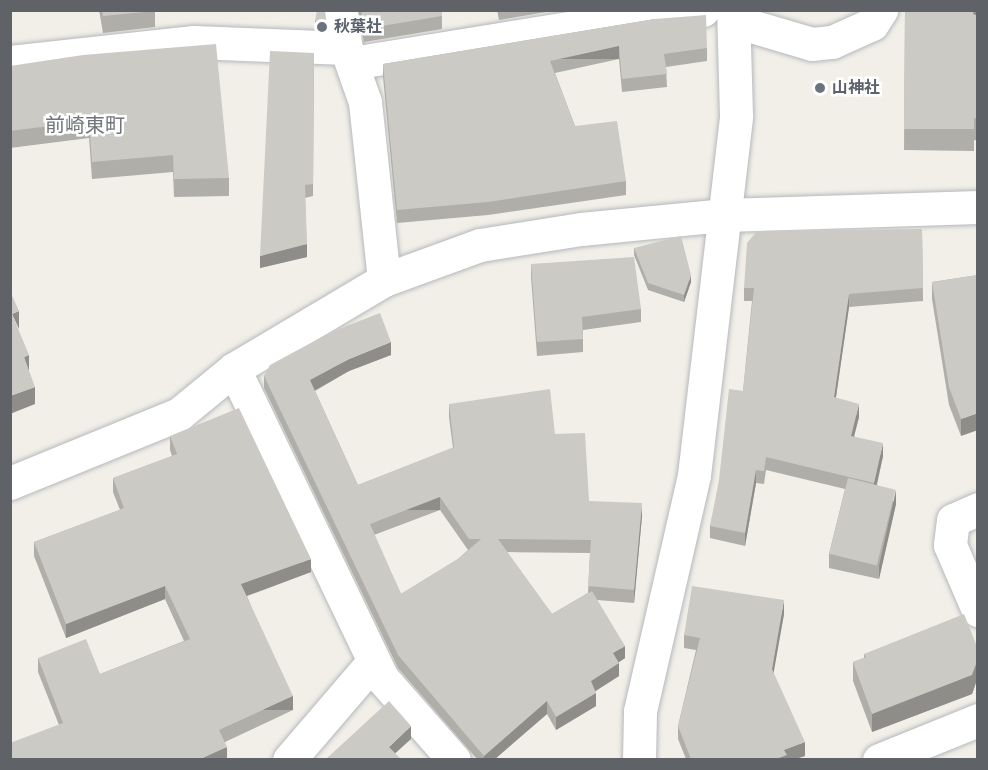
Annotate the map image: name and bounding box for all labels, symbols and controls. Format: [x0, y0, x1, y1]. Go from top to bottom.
place label: 秋葉社 [334, 17, 382, 37]
marker: 秋葉社 [315, 20, 329, 34]
place label: 山神社 [832, 78, 880, 98]
marker: 山神社 [813, 81, 827, 95]
district label: 前崎東町 [45, 114, 125, 138]

